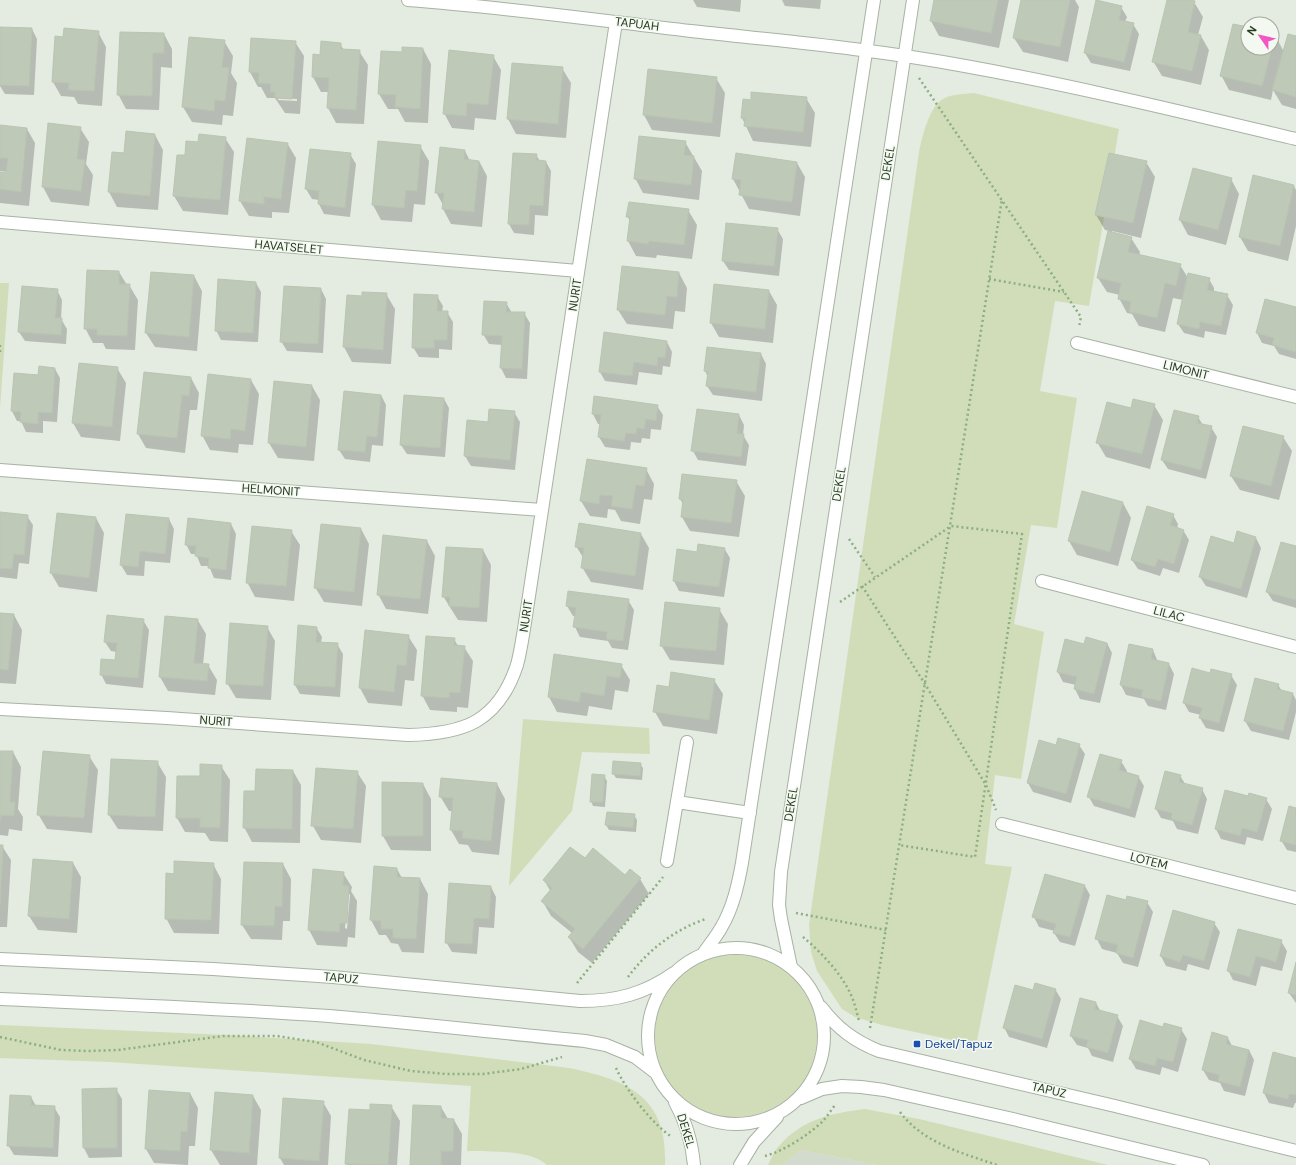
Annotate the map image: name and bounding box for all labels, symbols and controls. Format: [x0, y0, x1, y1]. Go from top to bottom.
street label: TAPUAH [614, 13, 660, 35]
north arrow [1240, 16, 1280, 56]
text: N [1244, 23, 1260, 38]
street label: DEKEL [877, 144, 899, 182]
street label: HAVATSELET [254, 236, 324, 258]
street label: NURIT [565, 277, 586, 312]
street label: LIMONIT [1162, 357, 1211, 383]
street label: DEKEL [828, 465, 850, 503]
street label: HELMONIT [241, 480, 301, 500]
street label: NURIT [516, 598, 537, 633]
street label: LILAC [1152, 602, 1187, 626]
street label: NURIT [199, 712, 233, 730]
street label: DEKEL [780, 785, 802, 823]
street label: LOTEM [1129, 849, 1169, 873]
street label: TAPUZ [323, 969, 359, 987]
place label: Dekel/Tapuz [925, 1036, 992, 1052]
marker: Dekel/Tapuz [912, 1039, 922, 1049]
street label: TAPUZ [1030, 1078, 1068, 1102]
street label: DEKEL [673, 1112, 699, 1150]

